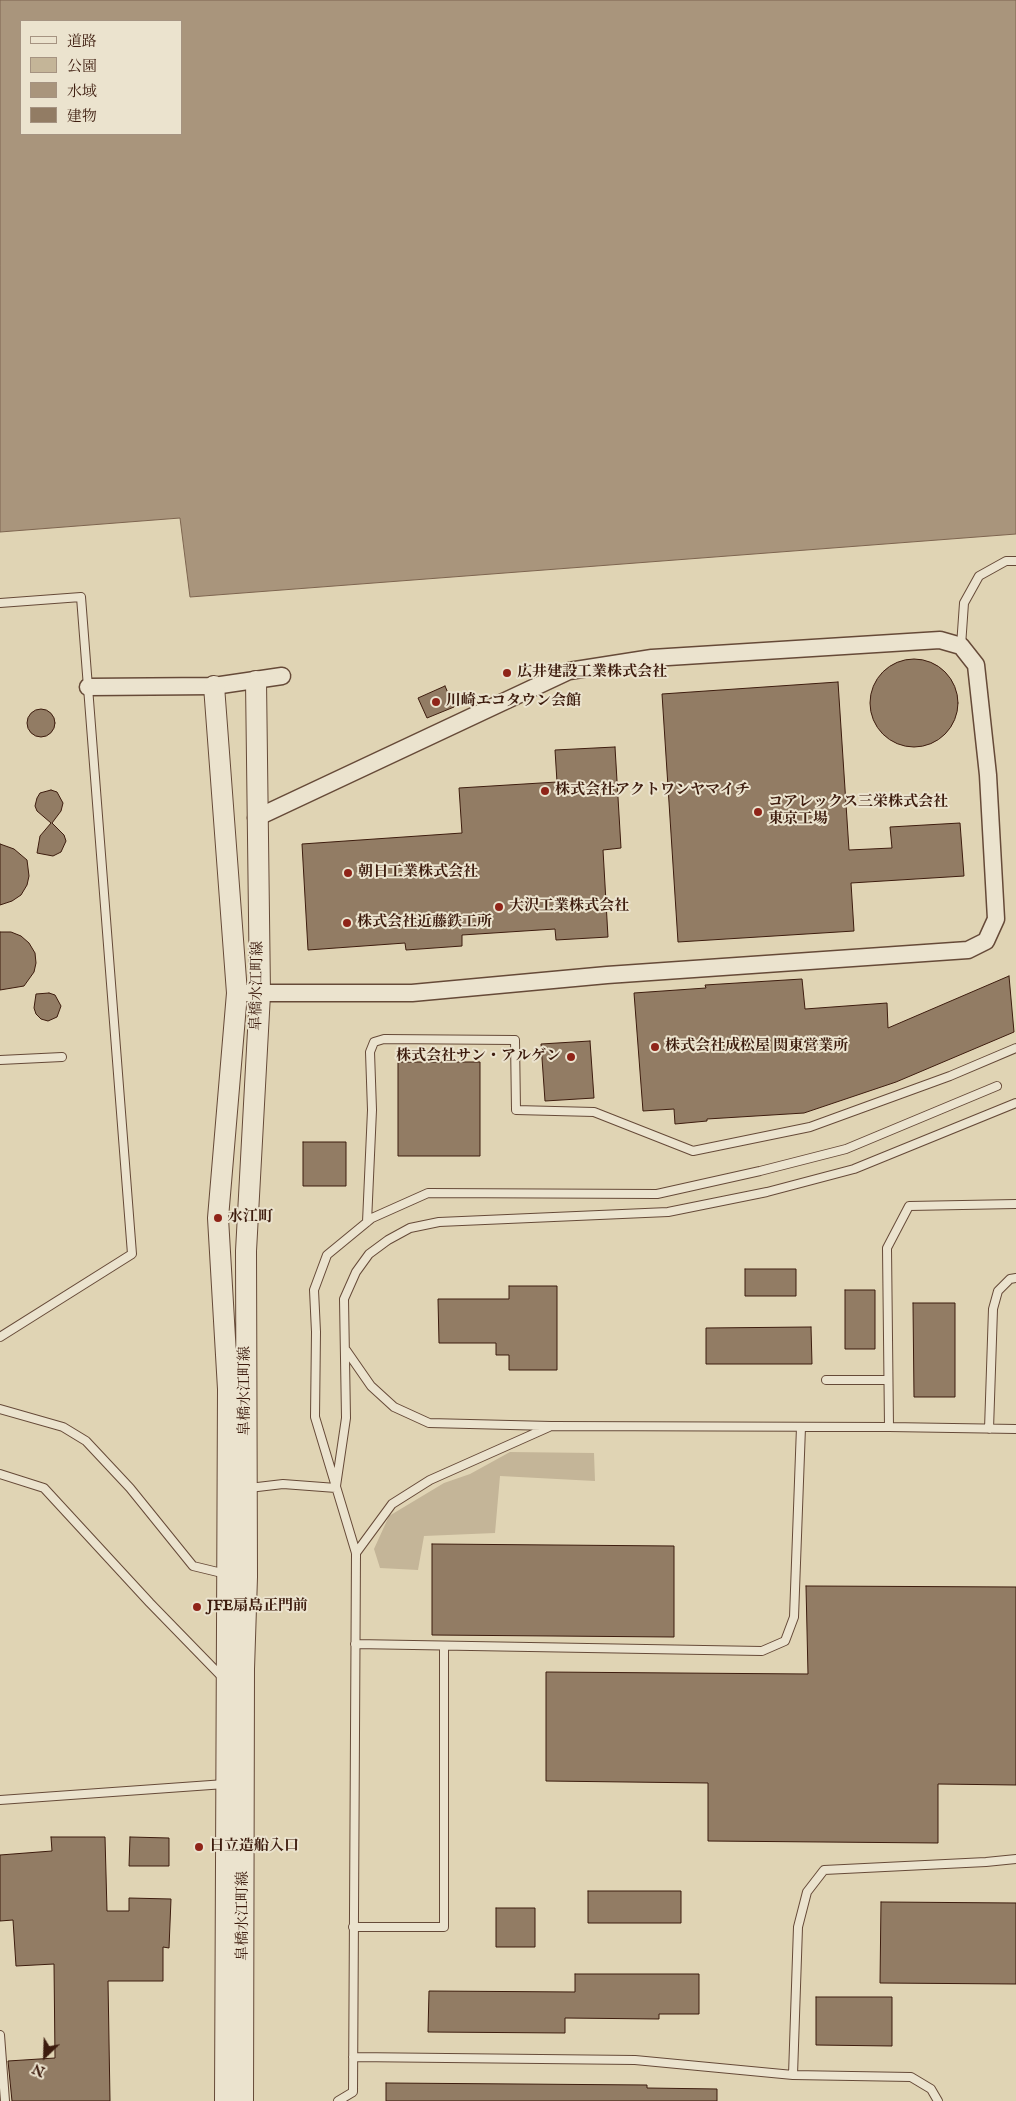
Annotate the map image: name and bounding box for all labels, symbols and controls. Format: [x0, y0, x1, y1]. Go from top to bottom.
legend [20, 20, 182, 135]
text: 道路 [67, 32, 97, 51]
text: 公園 [67, 57, 97, 76]
text: 水域 [67, 82, 97, 101]
text: 建物 [67, 107, 97, 126]
place label: 広井建設工業株式会社 [517, 664, 667, 682]
marker: 広井建設工業株式会社 [501, 667, 513, 679]
place label: 川崎エコタウン会館 [446, 693, 581, 711]
marker: 川崎エコタウン会館 [430, 696, 442, 708]
place label: 株式会社アクトワンヤマイチ [555, 782, 750, 800]
marker: 株式会社アクトワンヤマイチ [539, 785, 551, 797]
place label: コアレックス三栄株式会社 東京工場 [768, 794, 948, 829]
marker: コアレックス三栄株式会社 東京工場 [752, 806, 764, 818]
place label: 朝日工業株式会社 [358, 864, 478, 882]
marker: 朝日工業株式会社 [342, 867, 354, 879]
place label: 大沢工業株式会社 [509, 898, 629, 916]
marker: 大沢工業株式会社 [493, 901, 505, 913]
place label: 株式会社近藤鉄工所 [357, 914, 492, 932]
marker: 株式会社近藤鉄工所 [341, 917, 353, 929]
street label: 皐橋水江町線 [248, 941, 268, 1031]
place label: 株式会社成松屋 関東営業所 [665, 1038, 848, 1056]
marker: 株式会社成松屋 関東営業所 [649, 1041, 661, 1053]
place label: 株式会社サン・アルゲン [396, 1048, 561, 1066]
marker: 株式会社サン・アルゲン [565, 1051, 577, 1063]
place label: 水江町 [228, 1209, 273, 1227]
marker: 水江町 [212, 1212, 224, 1224]
street label: 皐橋水江町線 [237, 1346, 255, 1436]
place label: JFE扇島正門前 [207, 1598, 308, 1616]
marker: JFE扇島正門前 [191, 1601, 203, 1613]
place label: 日立造船入口 [209, 1838, 299, 1856]
marker: 日立造船入口 [193, 1841, 205, 1853]
street label: 皐橋水江町線 [235, 1871, 253, 1961]
north arrow [20, 2031, 70, 2081]
text: N [30, 2059, 48, 2080]

